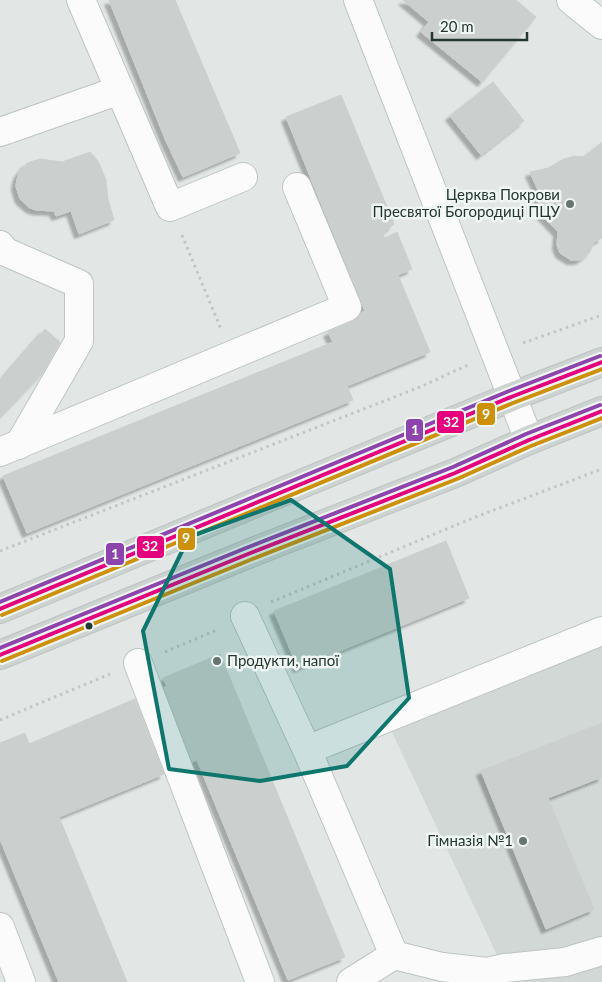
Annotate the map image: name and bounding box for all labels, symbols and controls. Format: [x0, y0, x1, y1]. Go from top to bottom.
scale bar [432, 10, 527, 42]
text: 20 m [440, 17, 474, 35]
place label: Церква Покрови Пресвятої Богородиці ПЦУ [373, 185, 561, 220]
marker: Церква Покрови Пресвятої Богородиці ПЦУ [564, 198, 576, 210]
line badge: 9 [476, 402, 496, 426]
text: 9 [482, 405, 490, 422]
line badge: 32 [436, 410, 465, 434]
text: 32 [443, 413, 459, 430]
line badge: 1 [405, 418, 424, 442]
text: 1 [411, 421, 419, 438]
line badge: 9 [177, 527, 196, 551]
text: 9 [182, 529, 190, 546]
line badge: 32 [136, 535, 165, 559]
text: 32 [142, 537, 158, 554]
line badge: 1 [105, 542, 125, 566]
text: 1 [111, 545, 119, 562]
unlabelled marker [84, 621, 94, 631]
place label: Продукти, напої [227, 651, 339, 669]
marker: Продукти, напої [211, 655, 223, 667]
place label: Гімназія №1 [427, 831, 513, 849]
marker: Гімназія №1 [517, 835, 529, 847]

